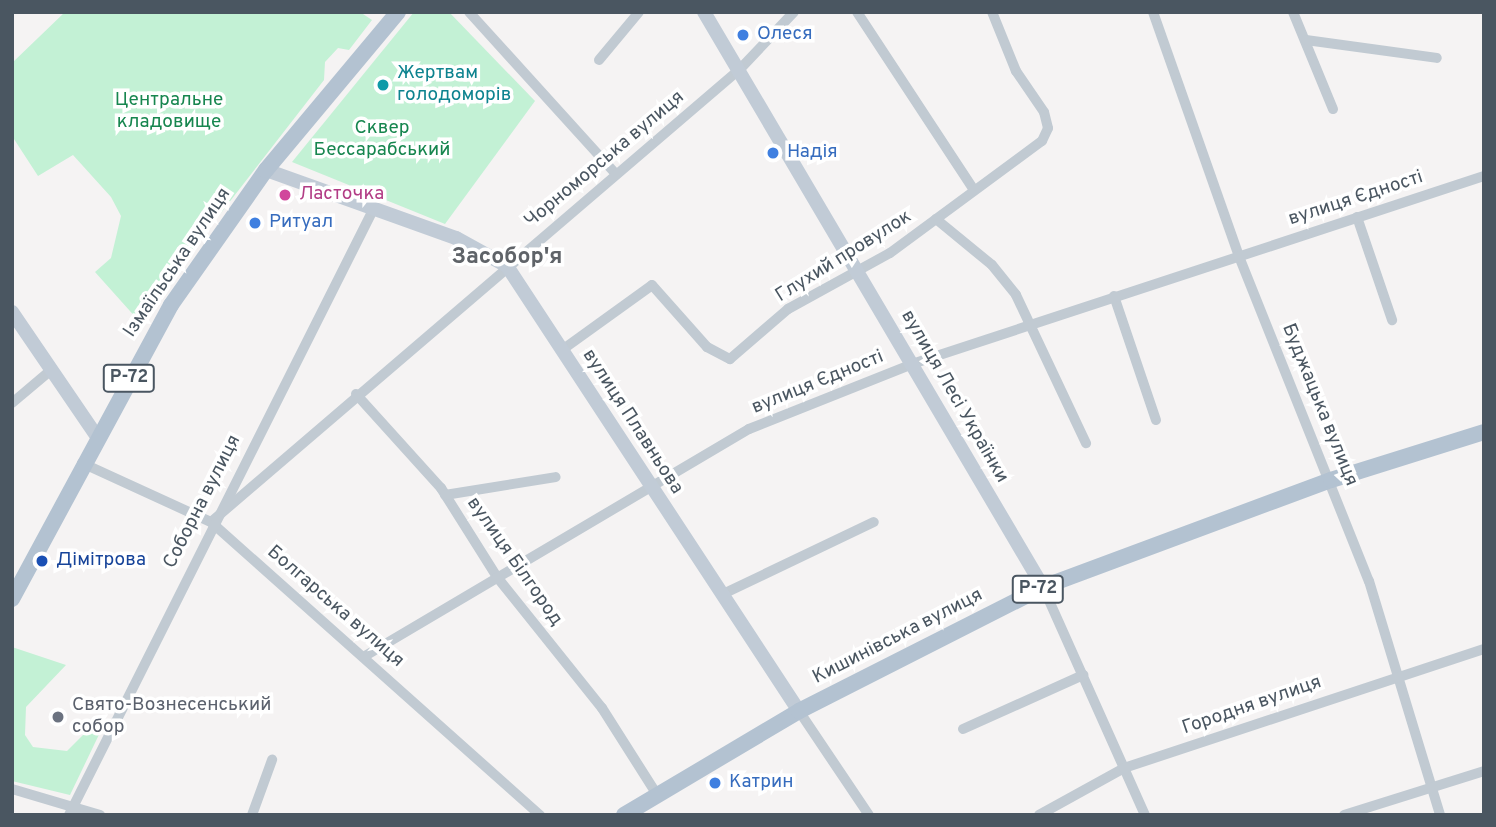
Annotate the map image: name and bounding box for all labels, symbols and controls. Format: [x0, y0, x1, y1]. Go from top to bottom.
place label: Олеся [757, 24, 812, 46]
marker: Олеся [735, 27, 751, 43]
place label: Жертвам голодоморів [397, 63, 511, 107]
marker: Жертвам голодоморів [375, 77, 391, 93]
street label: Чорноморська вулиця [521, 87, 689, 233]
park label: Центральне кладовище [115, 90, 223, 134]
park label: Сквер Бессарабський [314, 118, 450, 162]
place label: Надія [787, 142, 838, 164]
marker: Надія [765, 145, 781, 161]
street label: вулиця Єдності [1286, 167, 1426, 231]
street label: Ізмаїльська вулиця [120, 184, 236, 342]
place label: Ласточка [299, 184, 384, 206]
marker: Ласточка [277, 187, 293, 203]
street label: Глухий провулок [772, 206, 916, 308]
place label: Ритуал [269, 212, 333, 234]
marker: Ритуал [247, 215, 263, 231]
district label: Засобор'я [451, 244, 563, 272]
street label: вулиця Лесі Українки [895, 307, 1013, 487]
street label: Буджацька вулиця [1276, 320, 1362, 490]
street label: вулиця Плавньова [577, 345, 687, 499]
street label: вулиця Єдності [749, 346, 887, 420]
road number: Р-72 [103, 364, 155, 392]
street label: Соборна вулиця [160, 431, 246, 573]
street label: вулиця Білгород [461, 493, 567, 631]
street label: Болгарська вулиця [262, 541, 408, 673]
place label: Дімітрова [56, 550, 146, 572]
marker: Дімітрова [34, 553, 50, 569]
road number: Р-72 [1012, 574, 1064, 604]
street label: Кишинівська вулиця [809, 584, 987, 690]
street label: Городня вулиця [1179, 671, 1325, 741]
place label: Свято-Вознесенський собор [72, 695, 271, 739]
marker: Свято-Вознесенський собор [50, 709, 66, 725]
place label: Катрин [729, 772, 794, 794]
marker: Катрин [707, 775, 723, 791]

